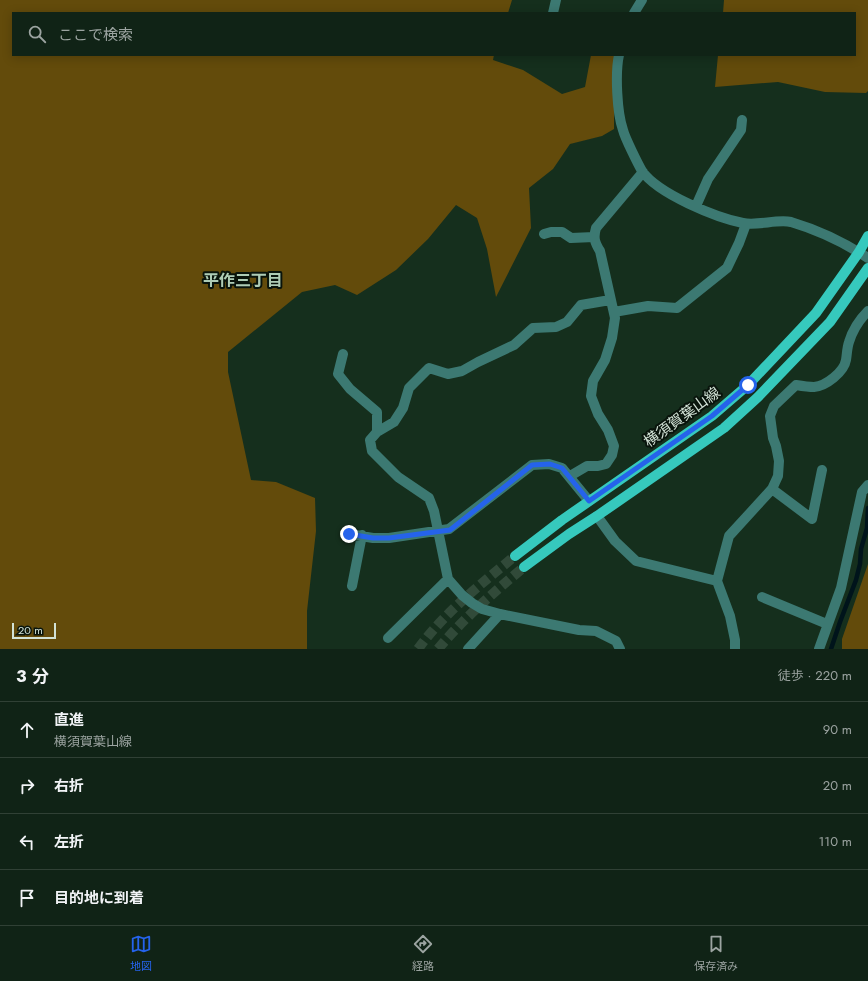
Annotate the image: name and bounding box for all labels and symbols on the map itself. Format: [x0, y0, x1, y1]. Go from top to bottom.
district label: 平作三丁目 [203, 269, 283, 292]
route start [739, 376, 757, 394]
street label: 横須賀葉山線 [639, 382, 725, 452]
route end [340, 525, 358, 543]
scale bar [12, 621, 56, 640]

